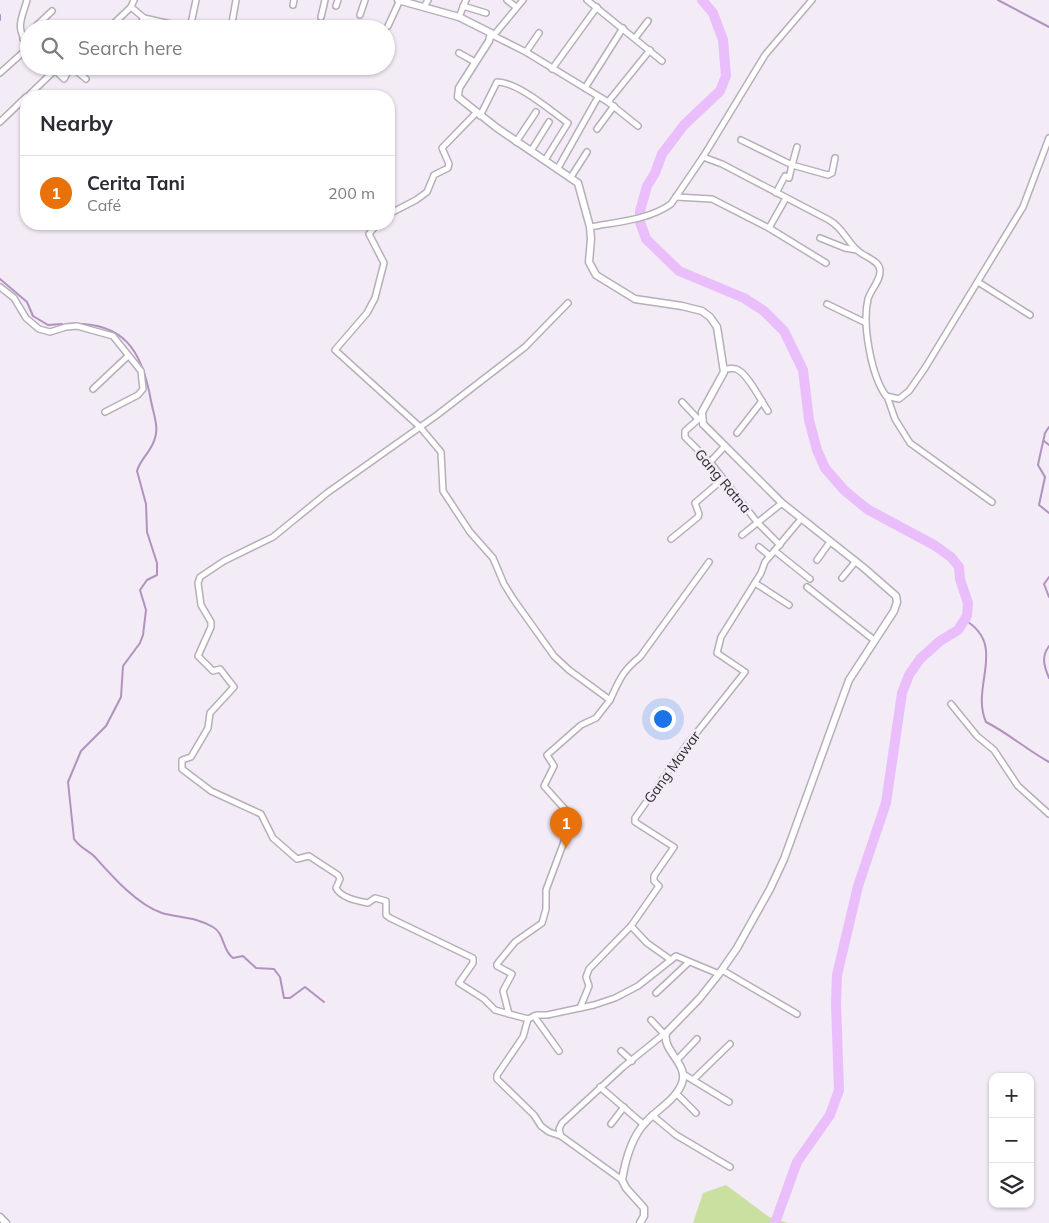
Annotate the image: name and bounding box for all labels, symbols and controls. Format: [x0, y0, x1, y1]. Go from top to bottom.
search box [20, 20, 395, 75]
icon: search [38, 34, 66, 62]
text: Search here [78, 36, 182, 60]
text: Nearby [40, 110, 113, 136]
text: Cerita Tani [87, 171, 185, 195]
text: 1 [51, 183, 61, 203]
text: 200 m [328, 183, 375, 203]
text: Café [87, 195, 121, 215]
street label: Gang Ratna [691, 445, 755, 517]
your location [650, 706, 676, 732]
street label: Gang Mawar [640, 727, 705, 807]
pin: 1 [550, 807, 582, 848]
map controls [989, 1073, 1034, 1208]
button: + [989, 1073, 1034, 1118]
button: − [989, 1118, 1034, 1163]
button: layers [989, 1163, 1034, 1208]

